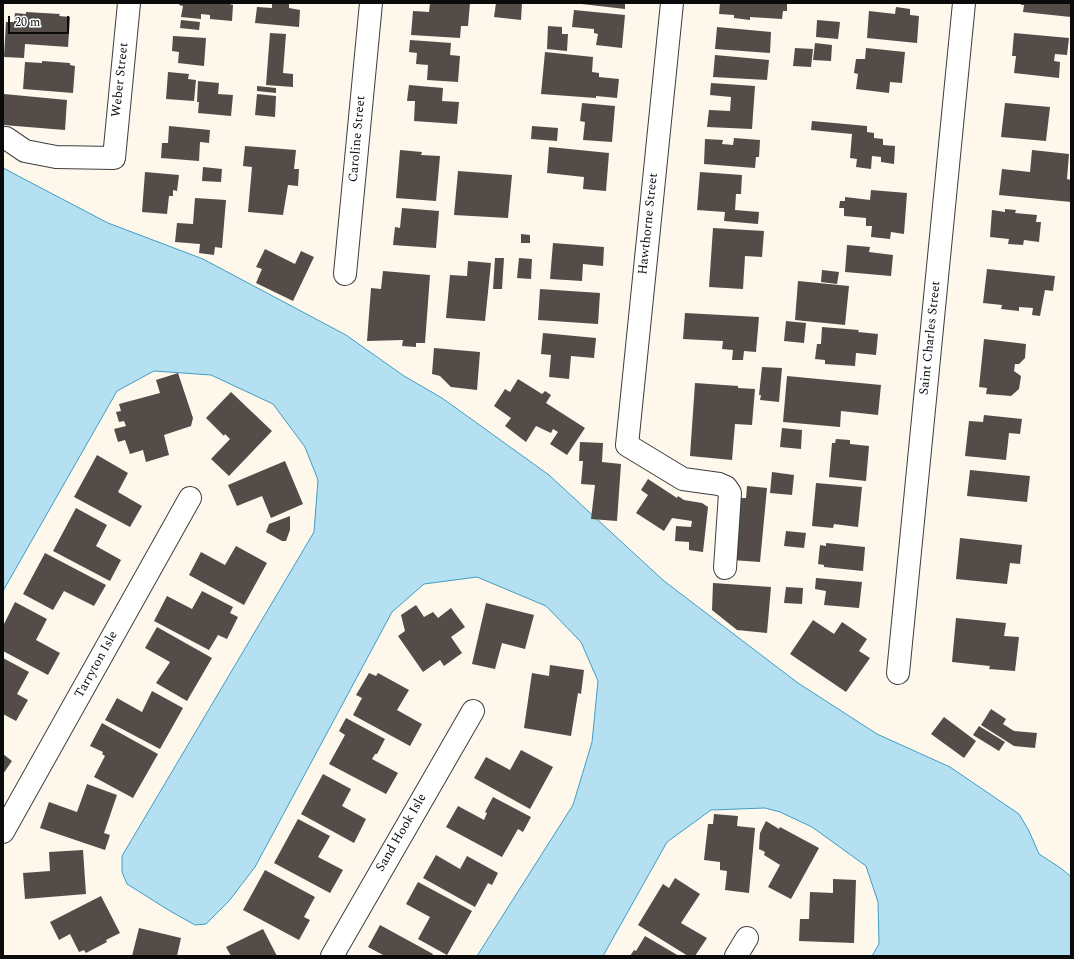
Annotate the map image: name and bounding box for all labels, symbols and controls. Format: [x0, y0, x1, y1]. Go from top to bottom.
scale bar [10, 8, 71, 34]
text: 20 m [15, 13, 40, 32]
street label: Weber Street [109, 42, 133, 118]
street label: Caroline Street [346, 95, 370, 183]
street label: Hawthorne Street [636, 172, 662, 276]
street label: Saint Charles Street [917, 280, 945, 396]
street label: Tarryton Isle [72, 629, 122, 701]
street label: Sand Hook Isle [373, 791, 431, 875]

